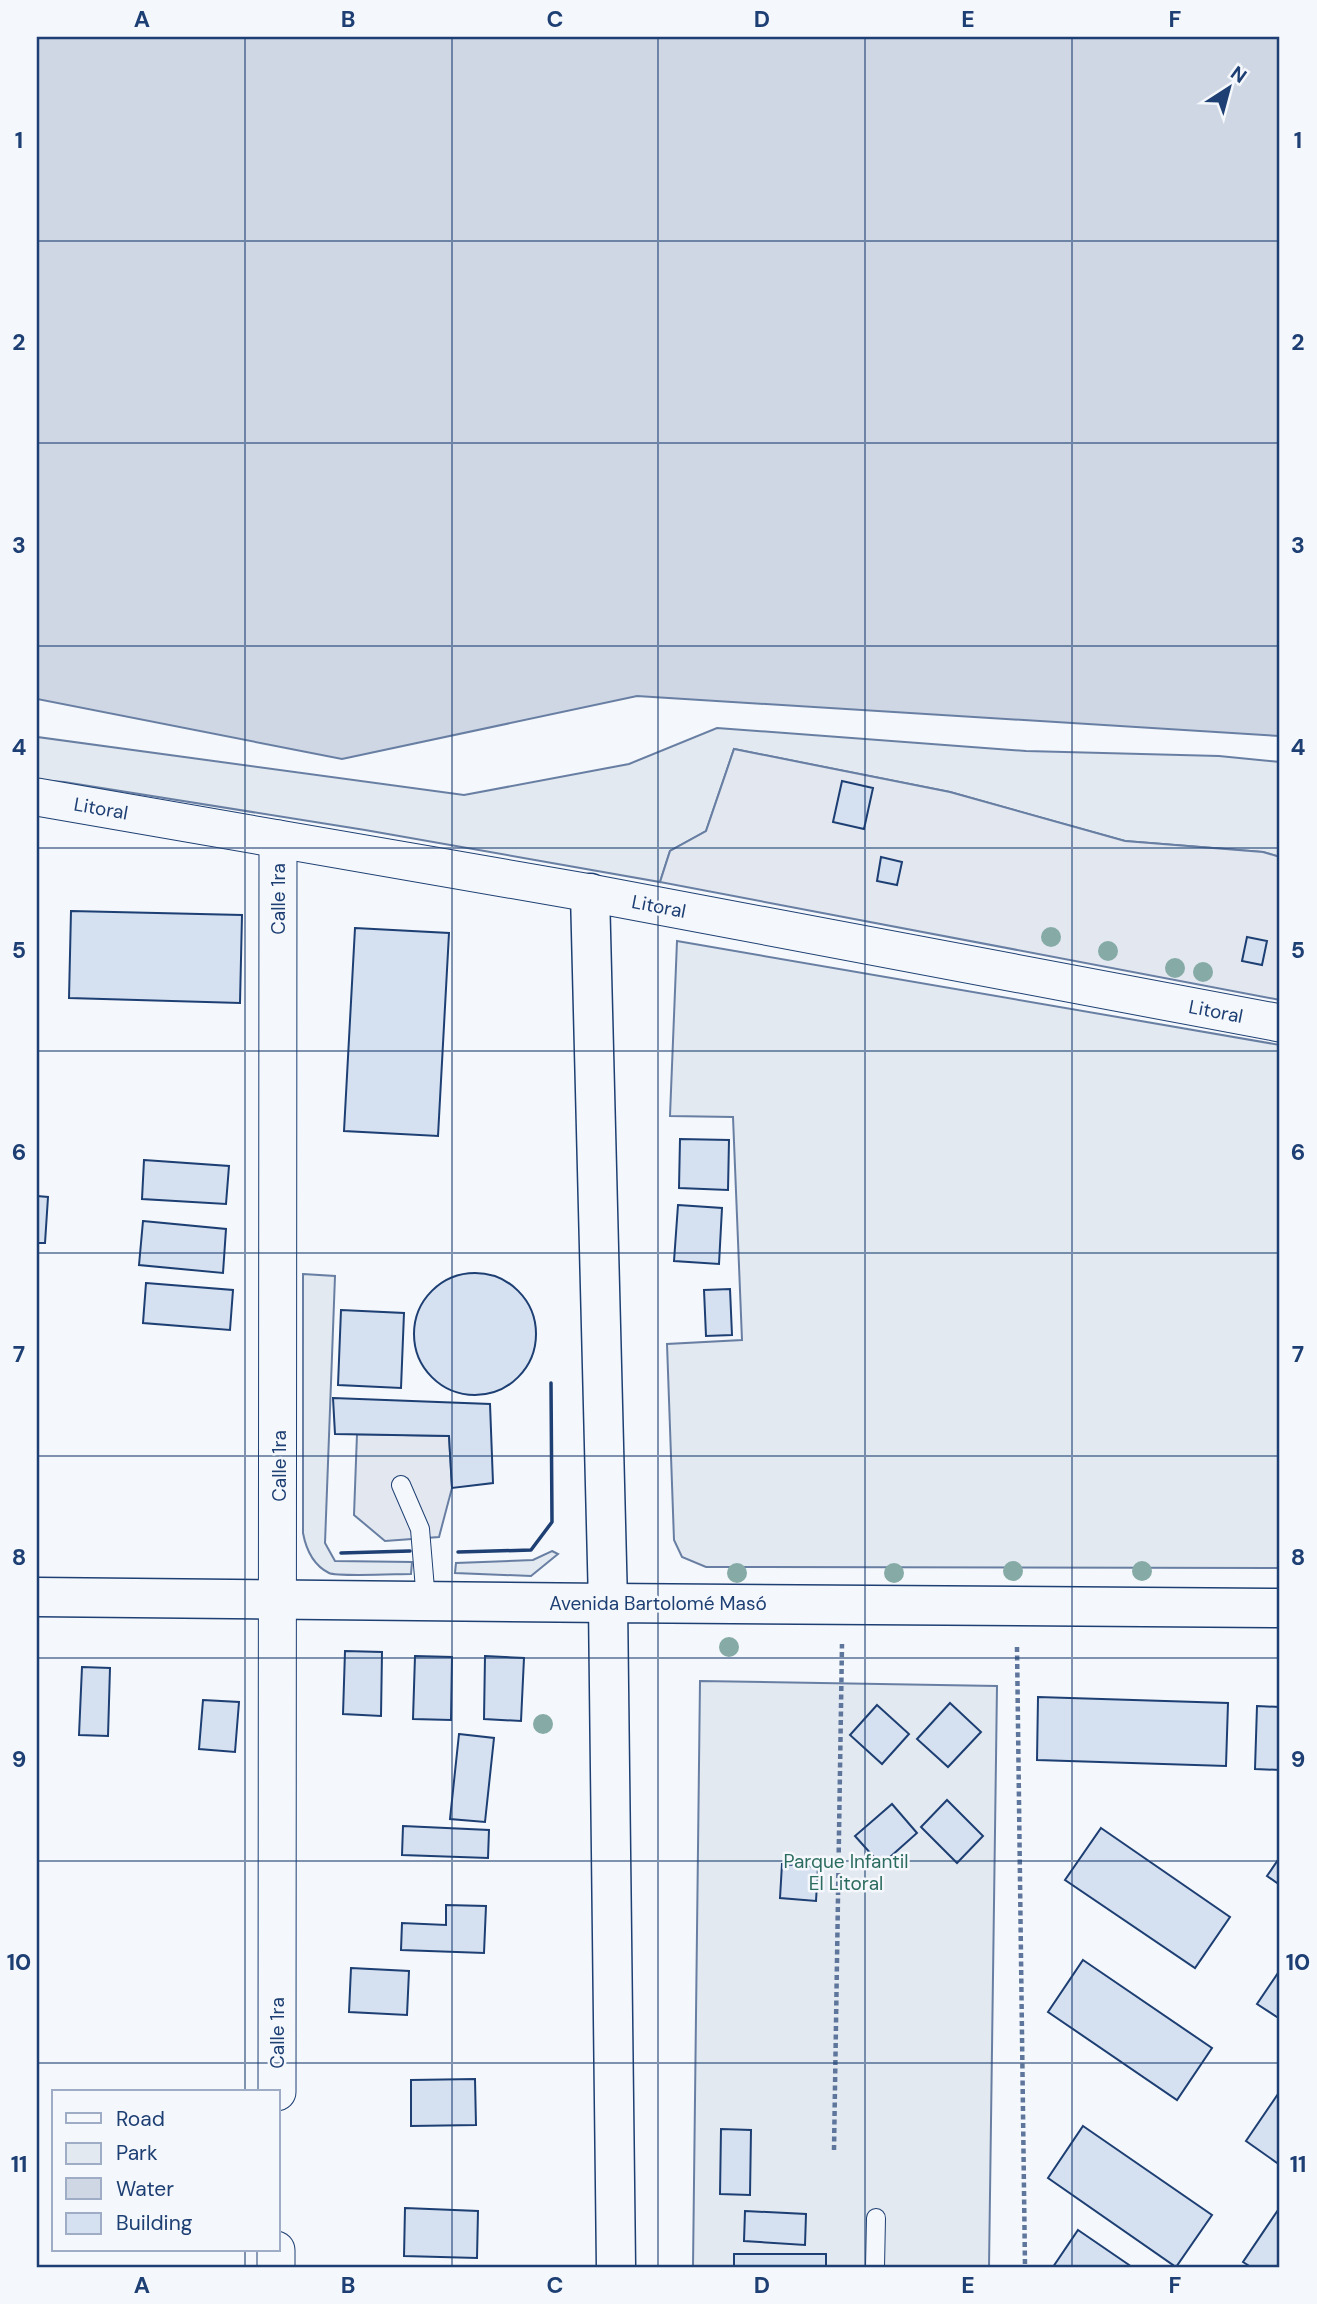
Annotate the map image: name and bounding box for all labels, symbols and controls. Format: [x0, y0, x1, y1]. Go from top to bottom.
text: A [134, 4, 150, 34]
text: B [341, 4, 355, 34]
text: C [547, 4, 563, 34]
text: D [754, 4, 770, 34]
text: E [961, 4, 975, 34]
text: F [1169, 4, 1182, 34]
north arrow [1194, 52, 1264, 122]
text: N [1226, 60, 1252, 89]
text: 1 [15, 125, 23, 155]
text: 1 [1294, 125, 1302, 155]
text: 2 [12, 327, 26, 357]
text: 2 [1291, 327, 1305, 357]
text: 3 [12, 530, 26, 560]
text: 3 [1291, 530, 1305, 560]
text: 4 [12, 732, 27, 762]
text: 4 [1291, 732, 1306, 762]
street label: Litoral [72, 791, 130, 826]
street label: Calle 1ra [266, 863, 291, 935]
street label: Litoral [630, 889, 688, 924]
text: 5 [12, 935, 26, 965]
text: 5 [1291, 935, 1305, 965]
street label: Litoral [1187, 994, 1245, 1029]
text: 6 [12, 1137, 26, 1167]
text: 6 [1291, 1137, 1305, 1167]
text: 7 [13, 1339, 25, 1369]
text: 7 [1292, 1339, 1304, 1369]
street label: Calle 1ra [267, 1430, 292, 1502]
text: 8 [12, 1542, 26, 1572]
text: 8 [1291, 1542, 1305, 1572]
street label: Avenida Bartolomé Masó [549, 1591, 767, 1616]
text: 9 [12, 1744, 26, 1774]
text: 9 [1291, 1744, 1305, 1774]
park label: Parque Infantil El Litoral [783, 1849, 909, 1896]
text: 10 [7, 1947, 31, 1977]
text: 10 [1286, 1947, 1310, 1977]
street label: Calle 1ra [265, 1997, 290, 2069]
legend [52, 2090, 280, 2252]
text: Road [116, 2105, 165, 2133]
text: Park [116, 2139, 158, 2167]
text: 11 [11, 2149, 27, 2179]
text: 11 [1290, 2149, 1306, 2179]
text: Water [116, 2175, 174, 2203]
text: Building [116, 2209, 193, 2237]
text: A [134, 2270, 150, 2300]
text: B [341, 2270, 355, 2300]
text: C [547, 2270, 563, 2300]
text: D [754, 2270, 770, 2300]
text: E [961, 2270, 975, 2300]
text: F [1169, 2270, 1182, 2300]

